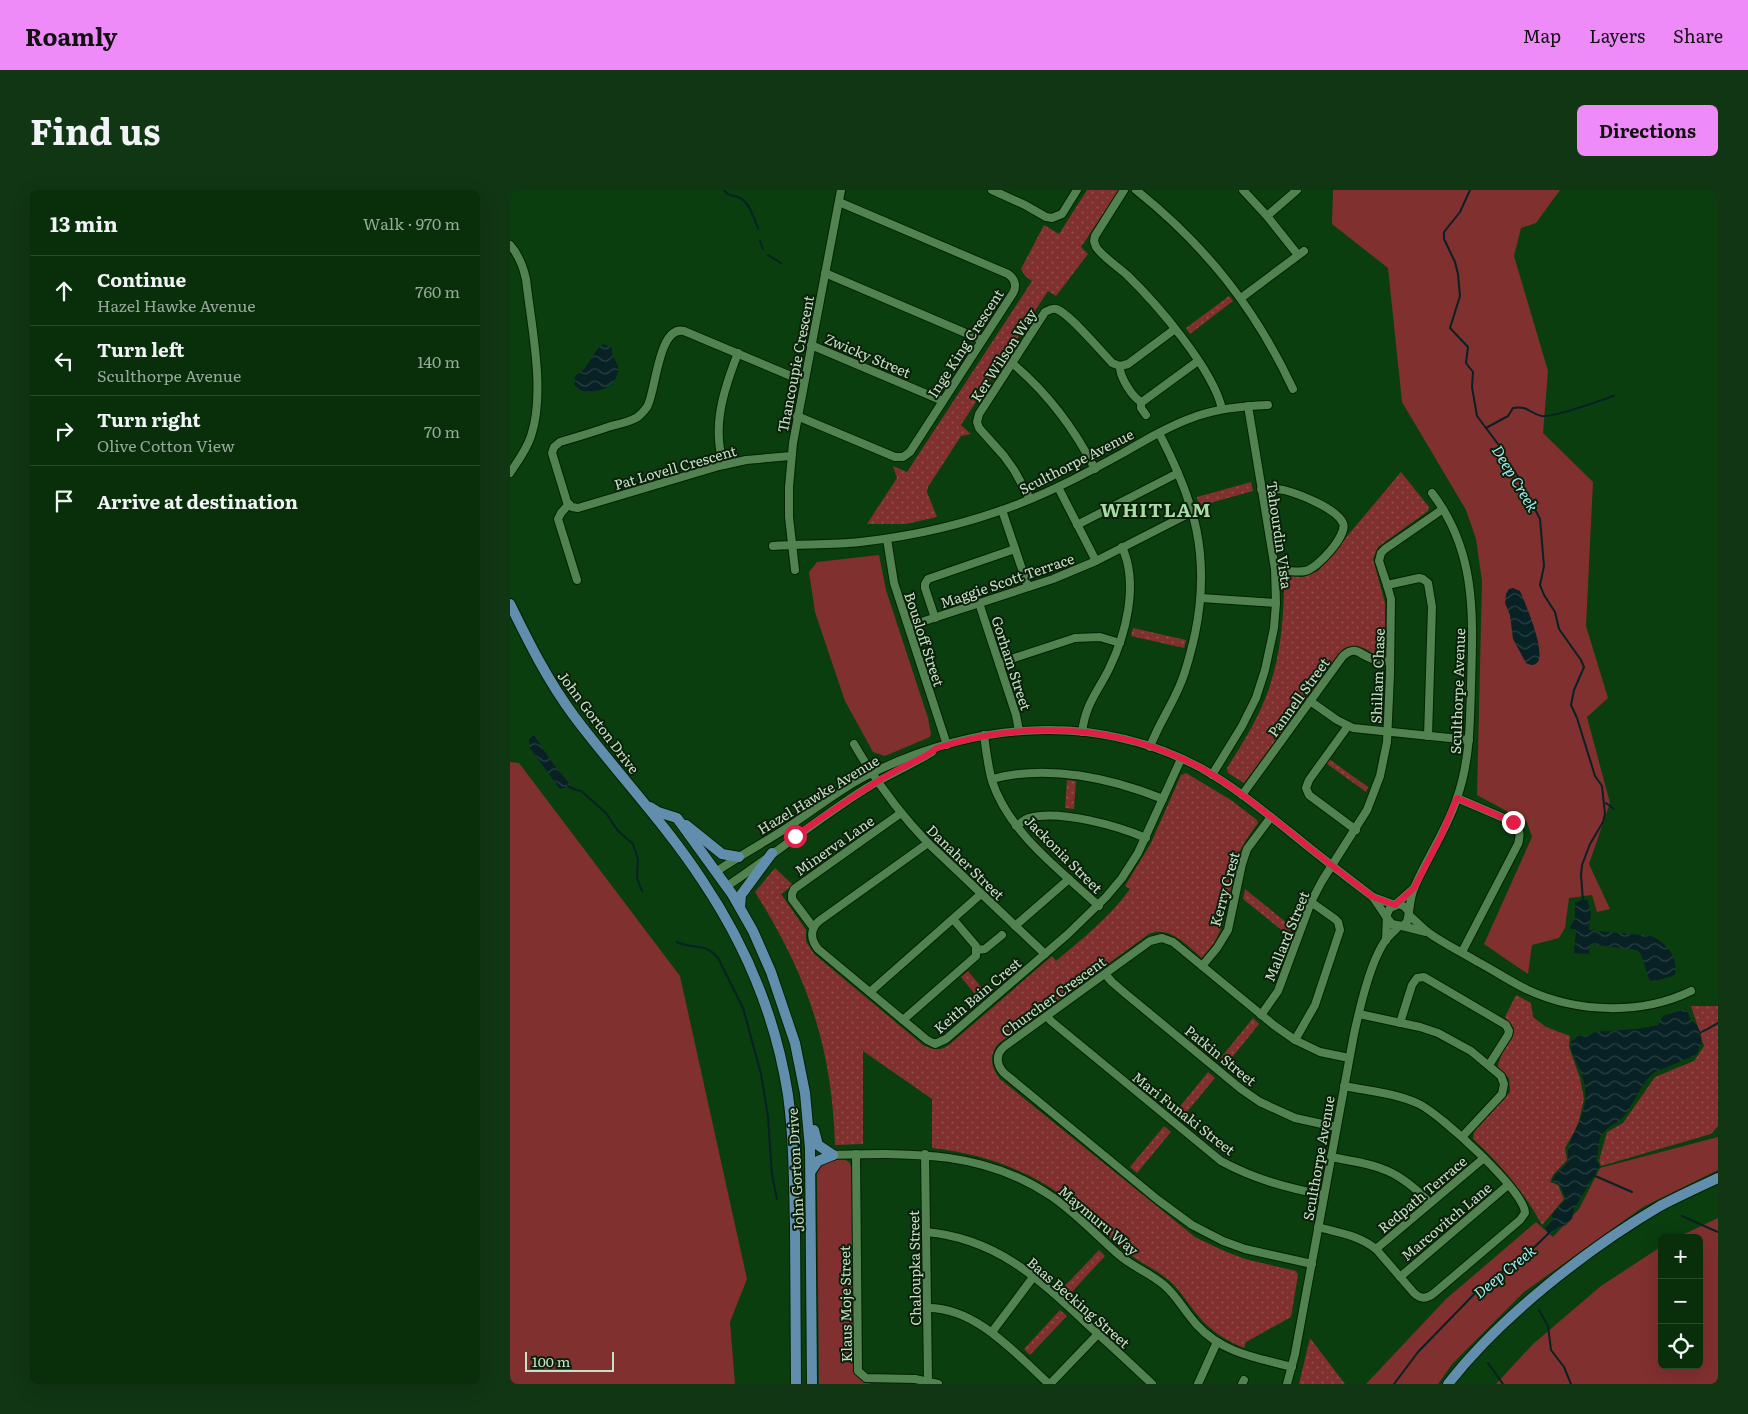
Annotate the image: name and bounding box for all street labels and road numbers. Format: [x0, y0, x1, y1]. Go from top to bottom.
street label: Inge King Crescent [922, 284, 1008, 401]
street label: Thancoupie Crescent [772, 293, 818, 434]
street label: Ker Wilson Way [965, 304, 1041, 406]
street label: Zwicky Street [822, 328, 914, 382]
street label: Sculthorpe Avenue [1015, 423, 1137, 499]
street label: Pat Lovell Crescent [612, 440, 739, 494]
street label: Tahourdin Vista [1263, 480, 1298, 591]
street label: Maggie Scott Terrace [937, 548, 1077, 612]
street label: Bousloff Street [900, 589, 950, 689]
street label: Gorham Street [987, 613, 1037, 713]
street label: Shillam Chase [1365, 628, 1389, 724]
street label: Sculthorpe Avenue [1445, 628, 1469, 754]
street label: Pannell Street [1262, 653, 1334, 741]
street label: John Gorton Drive [554, 666, 644, 778]
street label: Hazel Hawke Avenue [753, 750, 883, 838]
street label: Minerva Lane [790, 810, 878, 880]
street label: Jackonia Street [1021, 811, 1108, 898]
street label: Danaher Street [923, 820, 1009, 904]
street label: Kerry Crest [1204, 849, 1244, 929]
street label: Mallard Street [1259, 887, 1313, 984]
street label: Churcher Crescent [997, 951, 1110, 1041]
street label: Keith Bain Crest [929, 952, 1025, 1037]
street label: Patkin Street [1181, 1020, 1261, 1090]
street label: Mari Funaki Street [1128, 1067, 1240, 1160]
street label: Sculthorpe Avenue [1297, 1094, 1339, 1222]
street label: John Gorton Drive [782, 1107, 808, 1233]
street label: Redpath Terrace [1373, 1151, 1471, 1237]
street label: Marcovitch Lane [1397, 1177, 1495, 1265]
street label: Maymuru Way [1055, 1181, 1144, 1260]
street label: Chaloupka Street [903, 1210, 925, 1326]
street label: Klaus Moje Street [834, 1245, 856, 1363]
street label: Baas Becking Street [1023, 1252, 1135, 1352]

